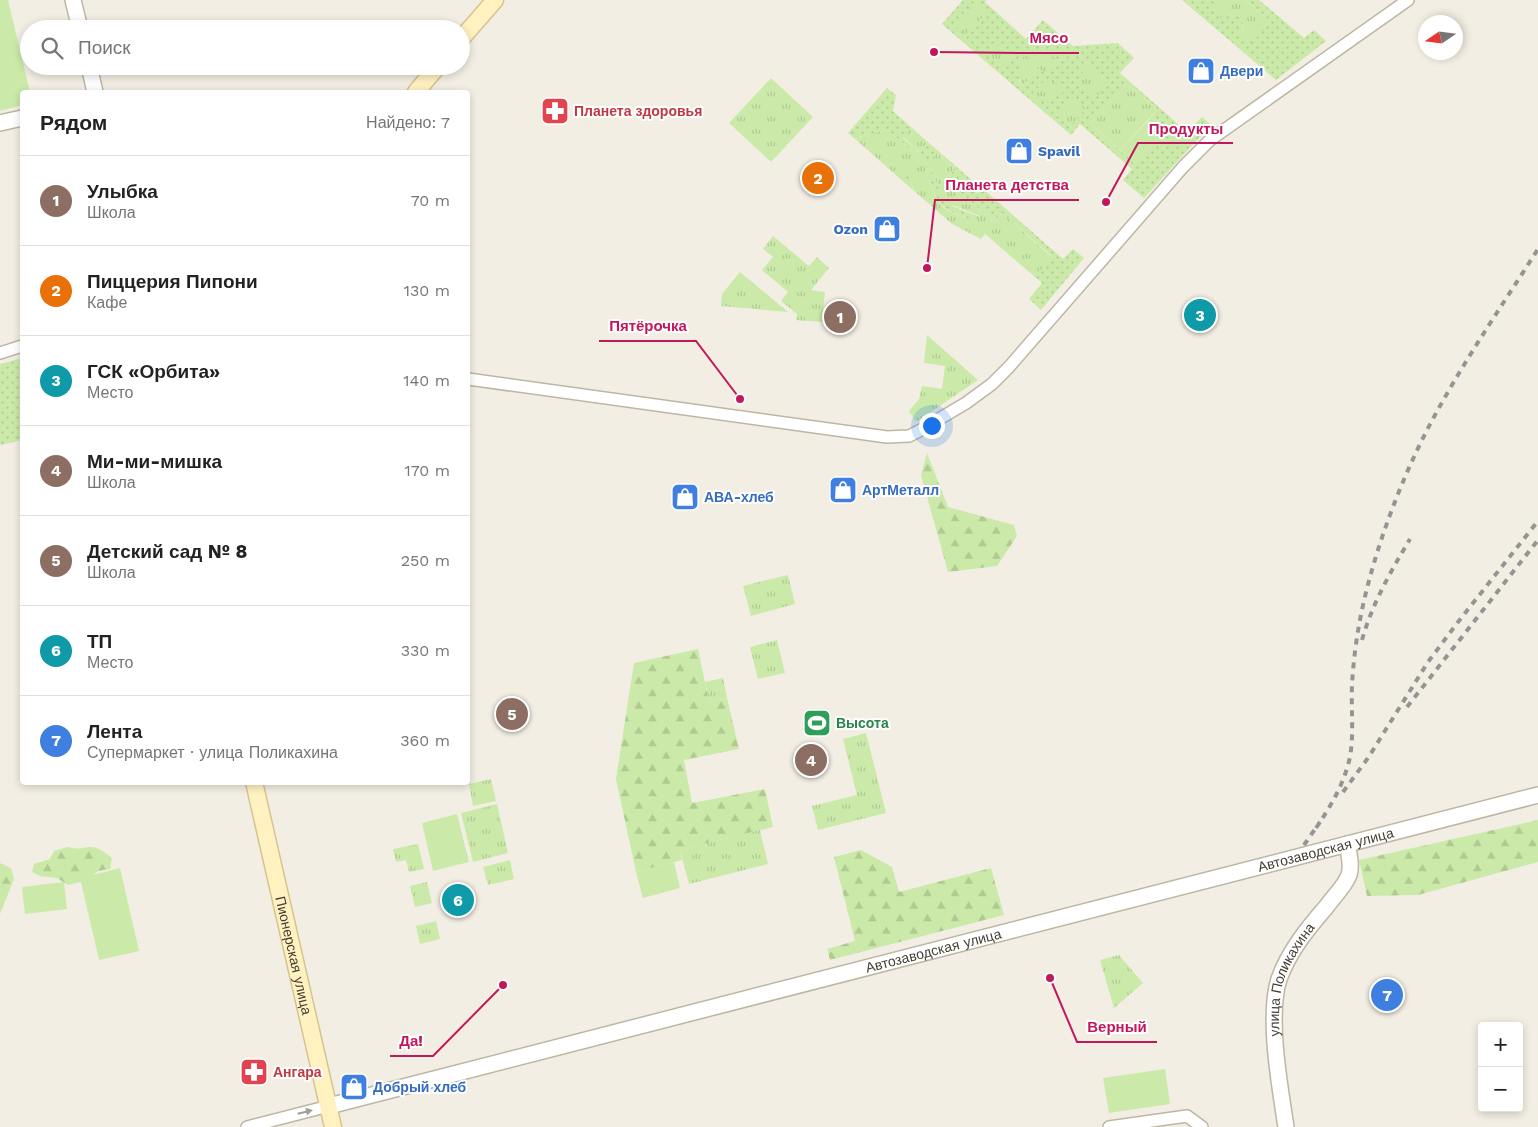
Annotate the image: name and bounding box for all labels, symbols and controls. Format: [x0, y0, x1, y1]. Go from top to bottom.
north arrow [1418, 15, 1463, 60]
search box [20, 20, 470, 75]
callout: Мясо [1020, 23, 1079, 53]
text: Мясо [1030, 29, 1068, 47]
icon: search [38, 34, 66, 62]
text: Поиск [78, 36, 131, 59]
shop icon: Двери [1186, 56, 1216, 86]
place label: Двери [1220, 63, 1263, 79]
pharmacy icon: Планета здоровья [540, 96, 570, 126]
place label: Планета здоровья [574, 103, 702, 119]
text: Рядом [40, 110, 107, 135]
text: Найдено: 7 [366, 113, 450, 132]
callout: Продукты [1138, 113, 1233, 143]
text: Продукты [1149, 120, 1223, 138]
shop icon: Spavil [1004, 136, 1034, 166]
place label: Spavil [1038, 143, 1080, 159]
pin: 2 [802, 159, 834, 197]
callout: Планета детства [935, 170, 1079, 200]
text: Планета детства [945, 176, 1070, 194]
text: Улыбка [87, 180, 158, 203]
text: 1 [53, 191, 59, 210]
text: 70 m [411, 191, 450, 210]
text: Школа [87, 203, 136, 222]
shop icon: Ozon [872, 214, 902, 244]
place label: Ozon [833, 221, 868, 237]
text: Пиццерия Пипони [87, 270, 258, 293]
text: 2 [51, 281, 61, 300]
text: 130 m [404, 281, 450, 300]
text: Кафе [87, 293, 127, 312]
pin: 3 [1184, 296, 1216, 334]
pin: 1 [824, 298, 856, 336]
callout: Пятёрочка [599, 311, 696, 341]
text: Пятёрочка [609, 317, 688, 335]
text: ГСК «Орбита» [87, 360, 220, 383]
text: 3 [51, 371, 61, 390]
text: 140 m [403, 371, 450, 390]
text: Место [87, 383, 133, 402]
your location [919, 413, 945, 439]
text: Ми-ми-мишка [87, 450, 222, 473]
text: 4 [51, 461, 61, 480]
text: 170 m [404, 461, 450, 480]
text: Школа [87, 473, 136, 492]
shop icon: АртМеталл [828, 475, 858, 505]
shop icon: АВА-хлеб [670, 482, 700, 512]
place label: АртМеталл [862, 482, 939, 498]
place label: АВА-хлеб [704, 489, 774, 505]
text: Детский сад № 8 [87, 540, 247, 563]
text: 5 [51, 551, 61, 570]
text: 250 m [401, 551, 450, 570]
text: Школа [87, 563, 136, 582]
text: ТП [87, 630, 112, 653]
text: 6 [51, 641, 61, 660]
text: 330 m [401, 641, 450, 660]
text: Место [87, 653, 133, 672]
pin: 5 [496, 695, 528, 733]
sports icon: Высота [802, 708, 832, 738]
place label: Высота [836, 715, 889, 731]
text: Лента [87, 720, 142, 743]
text: 7 [51, 731, 61, 750]
text: 360 m [400, 731, 450, 750]
pin: 4 [795, 741, 827, 779]
text: Супермаркет · улица Поликахина [87, 743, 338, 762]
street label: Автозаводская улица [1256, 824, 1395, 875]
pin: 6 [442, 881, 474, 919]
street label: Пионерская улица [272, 895, 315, 1017]
street label: улица Поликахина [1266, 920, 1318, 1037]
street label: Автозаводская улица [864, 925, 1003, 976]
pin: 7 [1371, 976, 1403, 1014]
callout: Верный [1077, 1012, 1157, 1042]
text: Верный [1087, 1018, 1147, 1036]
map controls [1478, 1022, 1523, 1112]
button: + [1478, 1022, 1523, 1067]
callout: Да! [390, 1026, 433, 1056]
text: Да! [399, 1032, 423, 1050]
pharmacy icon: Ангара [239, 1057, 269, 1087]
place label: Ангара [273, 1064, 322, 1080]
button: − [1478, 1067, 1523, 1112]
shop icon: Добрый хлеб [339, 1072, 369, 1102]
place label: Добрый хлеб [373, 1079, 467, 1095]
one-way arrow [297, 1108, 312, 1116]

